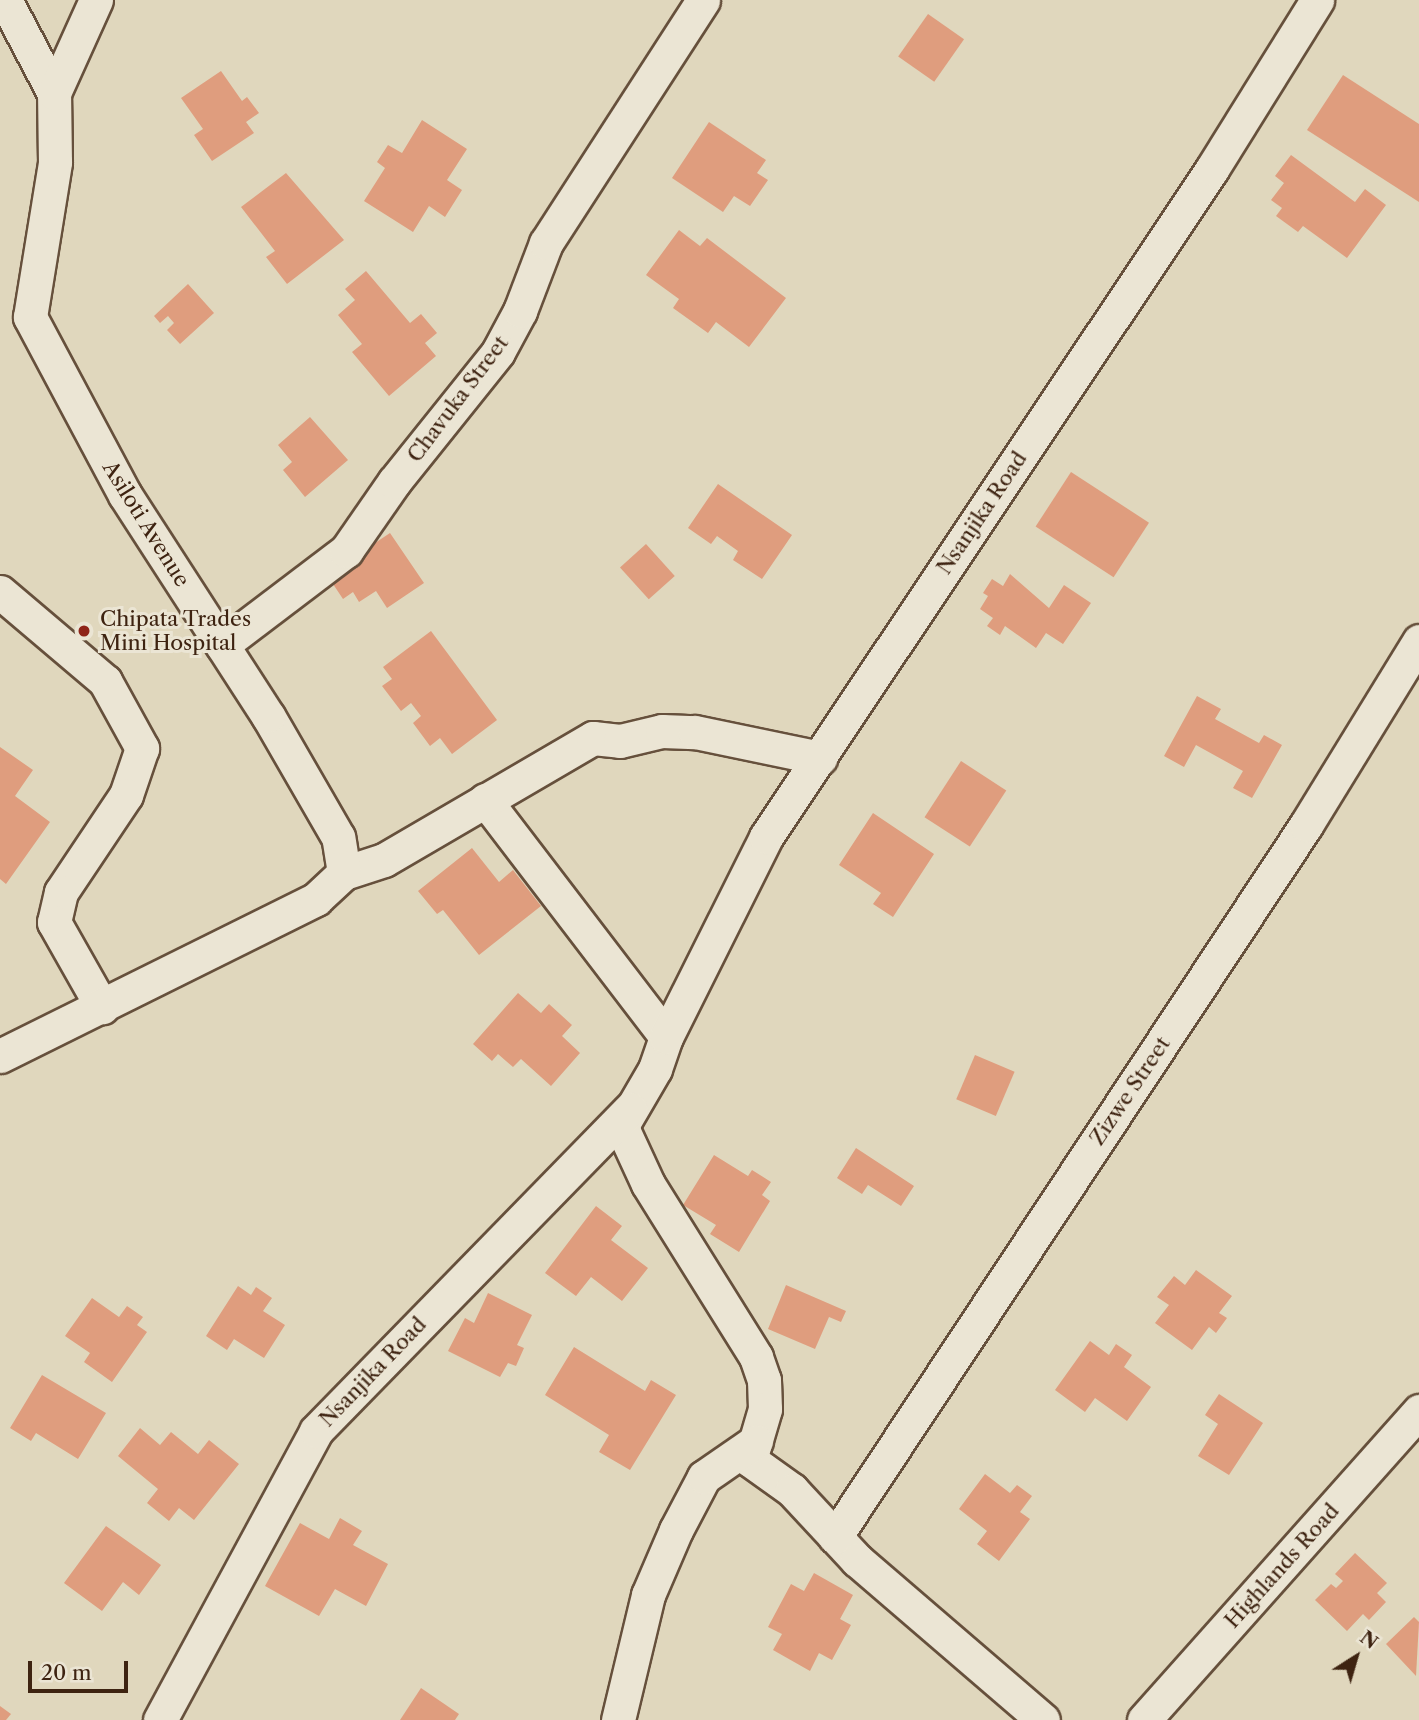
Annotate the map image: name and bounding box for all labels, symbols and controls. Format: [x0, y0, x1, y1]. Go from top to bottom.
street label: Chavuka Street [402, 331, 514, 467]
street label: Nsanjika Road [932, 447, 1032, 579]
street label: Asiloti Avenue [97, 456, 195, 592]
place label: Chipata Trades Mini Hospital [100, 606, 252, 656]
marker: Chipata Trades Mini Hospital [74, 621, 94, 641]
street label: Zizwe Street [1085, 1032, 1175, 1150]
street label: Nsanjika Road [314, 1312, 432, 1432]
street label: Highlands Road [1220, 1499, 1344, 1633]
north arrow [1321, 1622, 1391, 1692]
text: N [1355, 1626, 1382, 1654]
scale bar [32, 1646, 131, 1690]
text: 20 m [41, 1660, 92, 1685]

